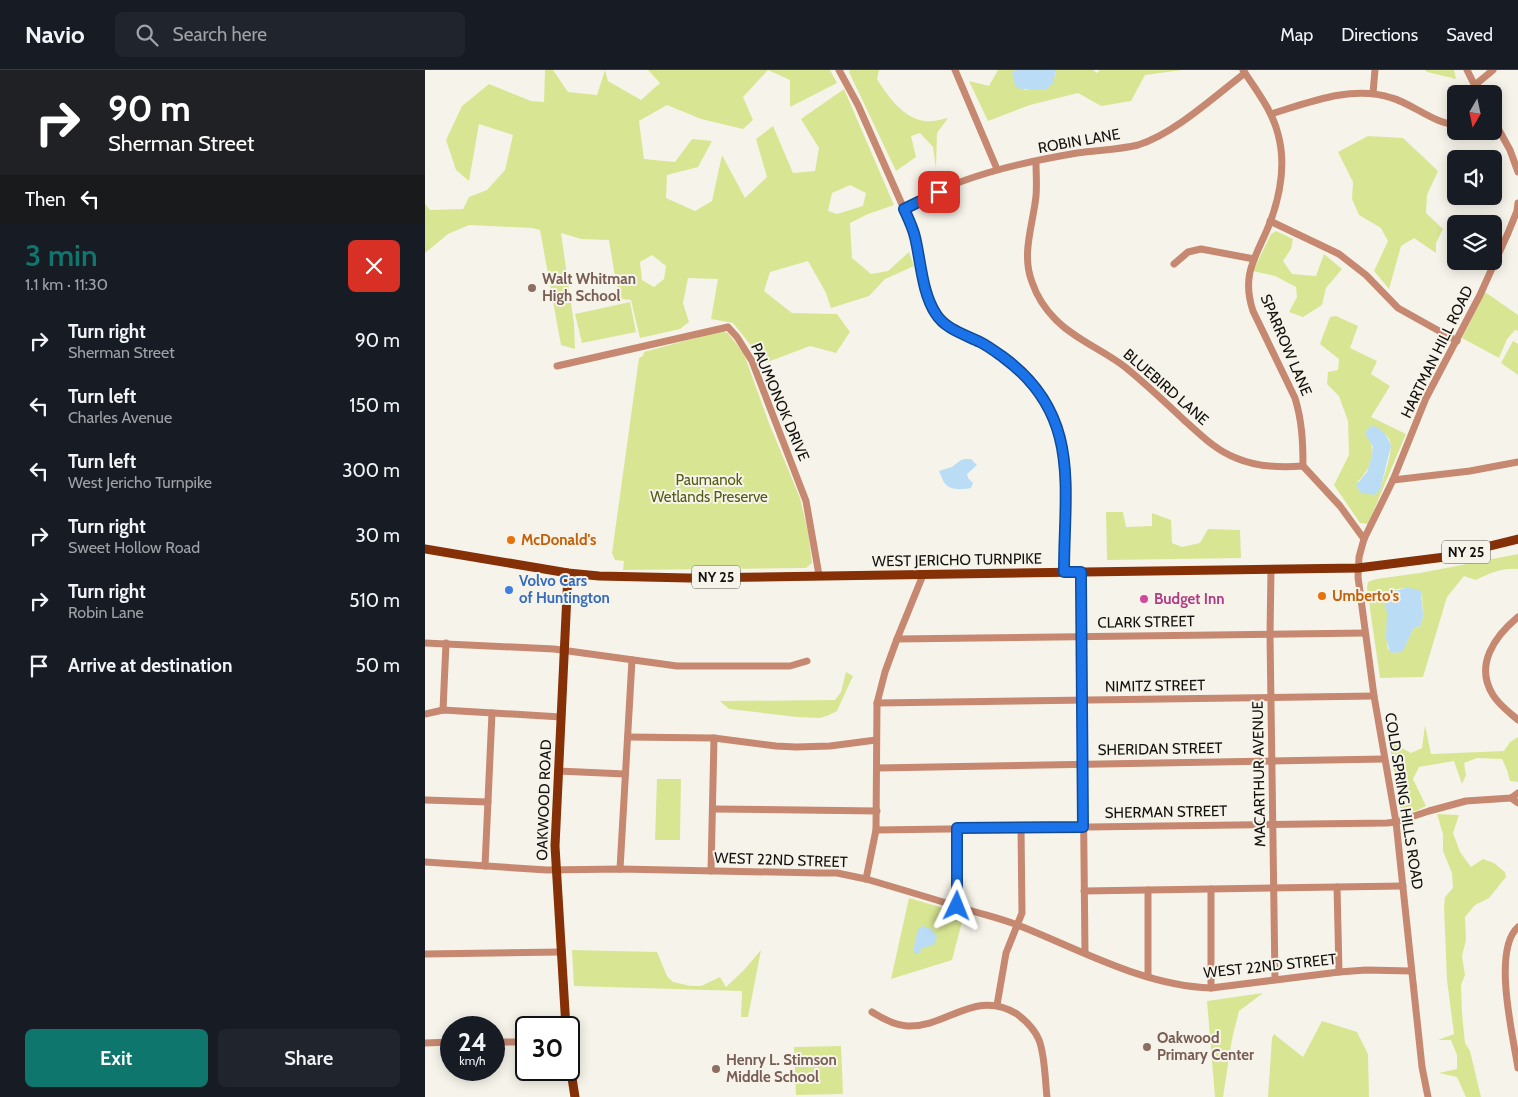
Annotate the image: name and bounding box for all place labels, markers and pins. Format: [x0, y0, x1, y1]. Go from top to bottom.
pin [918, 171, 960, 213]
place label: Walt Whitman High School [542, 270, 636, 305]
marker: Walt Whitman High School [526, 282, 538, 294]
place label: McDonald's [521, 531, 596, 549]
marker: McDonald's [505, 534, 517, 546]
place label: Volvo Cars of Huntington [519, 572, 610, 607]
marker: Volvo Cars of Huntington [503, 584, 515, 596]
place label: Umberto's [1332, 587, 1399, 605]
place label: Budget Inn [1154, 590, 1225, 608]
marker: Umberto's [1316, 590, 1328, 602]
marker: Budget Inn [1138, 593, 1150, 605]
place label: Oakwood Primary Center [1157, 1029, 1254, 1064]
marker: Oakwood Primary Center [1141, 1041, 1153, 1053]
place label: Henry L. Stimson Middle School [726, 1051, 837, 1086]
marker: Henry L. Stimson Middle School [710, 1063, 722, 1075]

